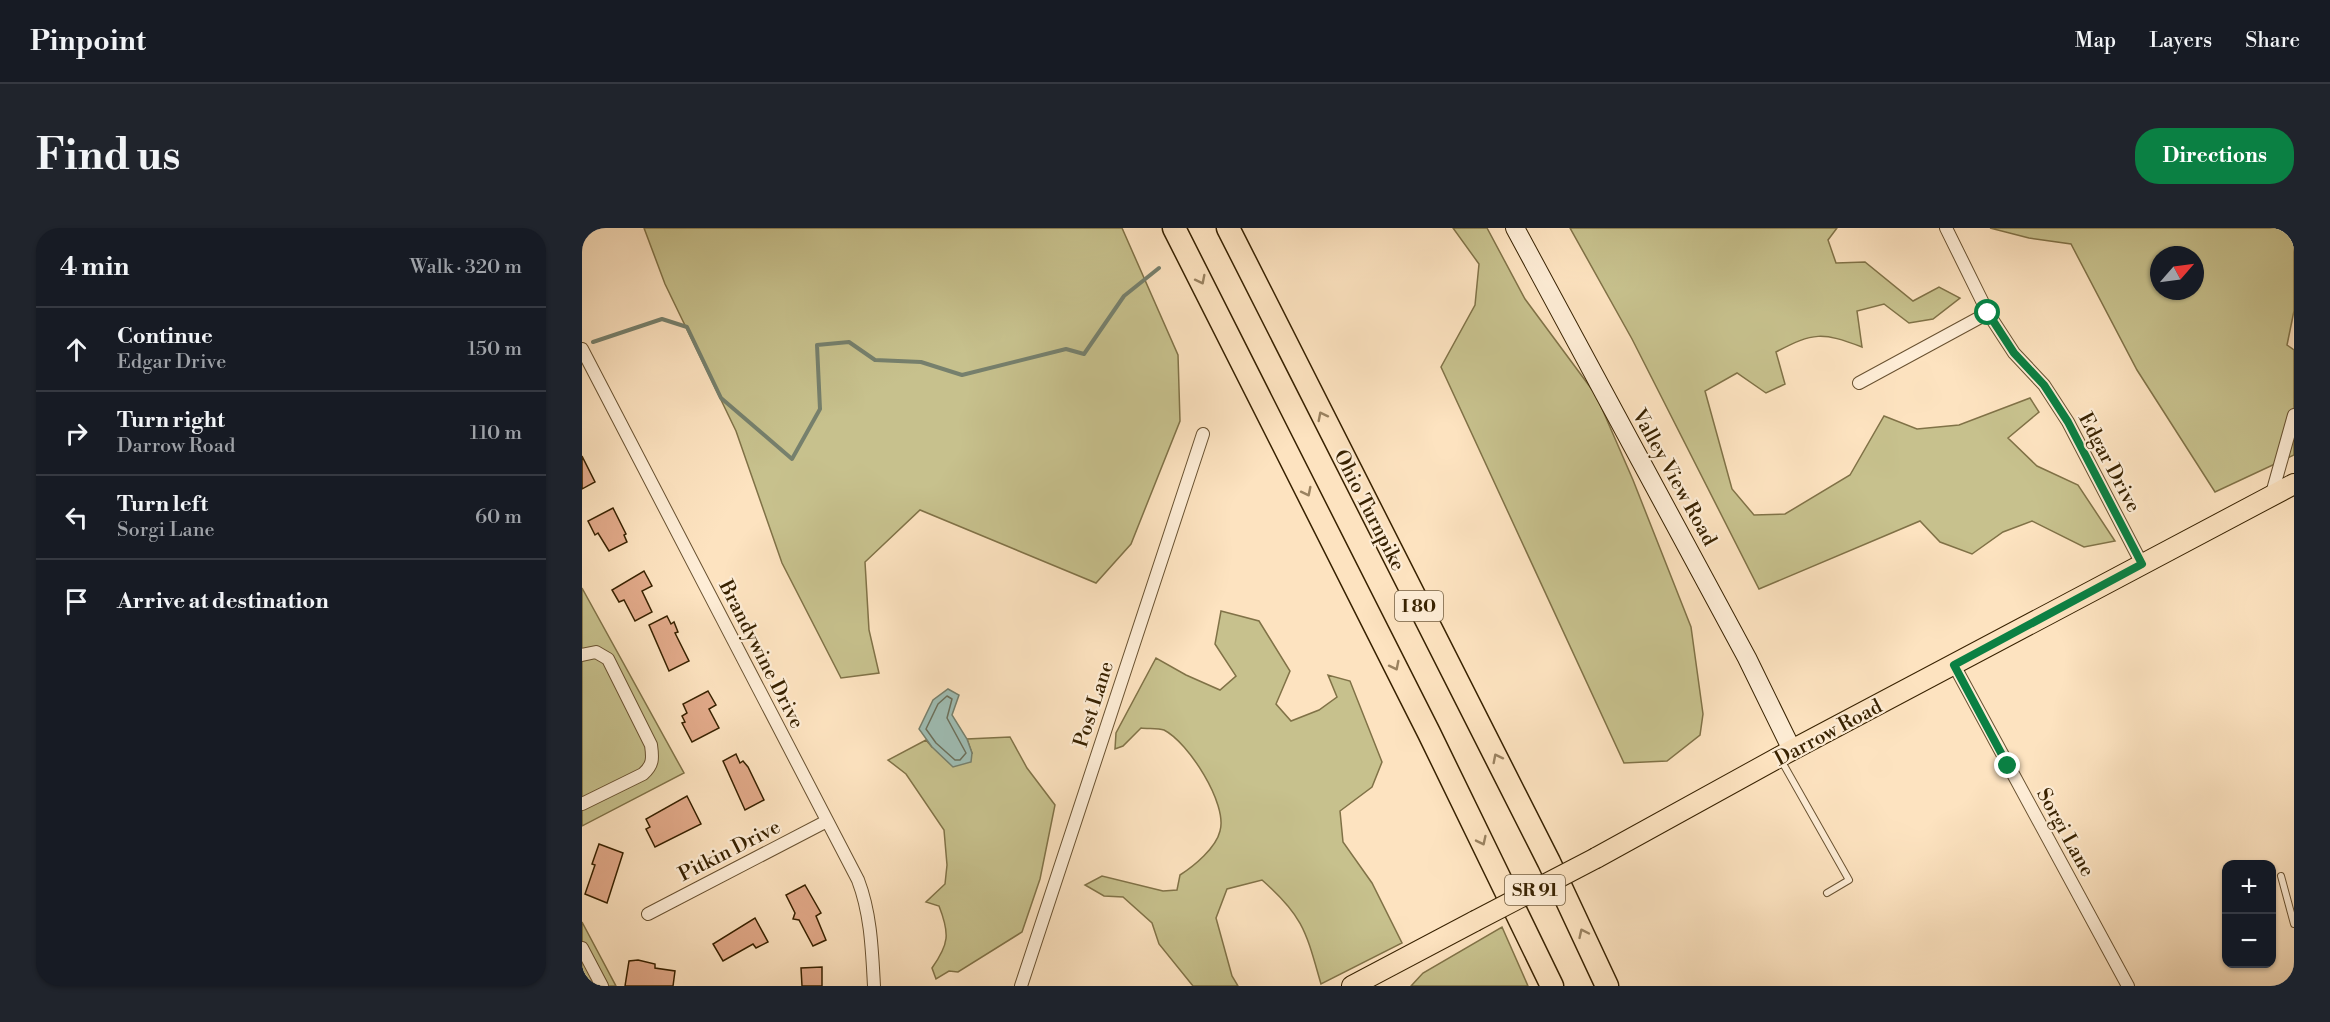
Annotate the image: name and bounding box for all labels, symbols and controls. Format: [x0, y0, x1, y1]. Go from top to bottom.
text: Pinpoint [30, 24, 146, 59]
text: Map [2075, 28, 2116, 54]
text: Layers [2149, 28, 2212, 54]
text: Share [2245, 28, 2300, 54]
button: Directions [2135, 128, 2294, 184]
text: Find us [36, 130, 180, 183]
north arrow [2150, 246, 2204, 300]
text: 4 min [60, 251, 130, 283]
text: Walk · 320 m [410, 255, 522, 280]
one-way arrow [1194, 274, 1205, 284]
route start [1974, 299, 2000, 325]
text: Continue [117, 323, 213, 350]
icon: ahead [60, 333, 93, 366]
text: 150 m [467, 337, 522, 362]
text: Edgar Drive [117, 350, 226, 375]
street label: Valley View Road [1625, 404, 1722, 551]
text: Turn right [117, 407, 225, 434]
street label: Edgar Drive [2072, 409, 2145, 517]
one-way arrow [1318, 411, 1330, 422]
icon: right [60, 417, 93, 450]
text: 110 m [470, 421, 522, 446]
text: Darrow Road [117, 434, 235, 459]
street label: Ohio Turnpike [1327, 446, 1410, 576]
one-way arrow [1300, 486, 1311, 496]
text: Turn left [117, 491, 208, 518]
icon: left [60, 501, 93, 534]
text: 60 m [475, 505, 522, 530]
text: Sorgi Lane [117, 518, 215, 543]
street label: Brandywine Drive [712, 575, 809, 733]
icon: arrive [60, 585, 93, 618]
text: Arrive at destination [117, 588, 329, 615]
road number: I 80 [1395, 591, 1443, 621]
street label: Post Lane [1069, 658, 1120, 751]
one-way arrow [1388, 659, 1400, 670]
street label: Darrow Road [1771, 694, 1887, 772]
route end [1994, 752, 2020, 778]
one-way arrow [1493, 754, 1504, 764]
street label: Sorgi Lane [2030, 784, 2099, 882]
street label: Pitkin Drive [674, 815, 785, 888]
one-way arrow [1474, 834, 1486, 845]
map controls [2222, 860, 2276, 968]
button: + [2222, 860, 2276, 914]
road number: SR 91 [1505, 875, 1565, 905]
button: − [2222, 914, 2276, 968]
one-way arrow [1578, 928, 1590, 939]

